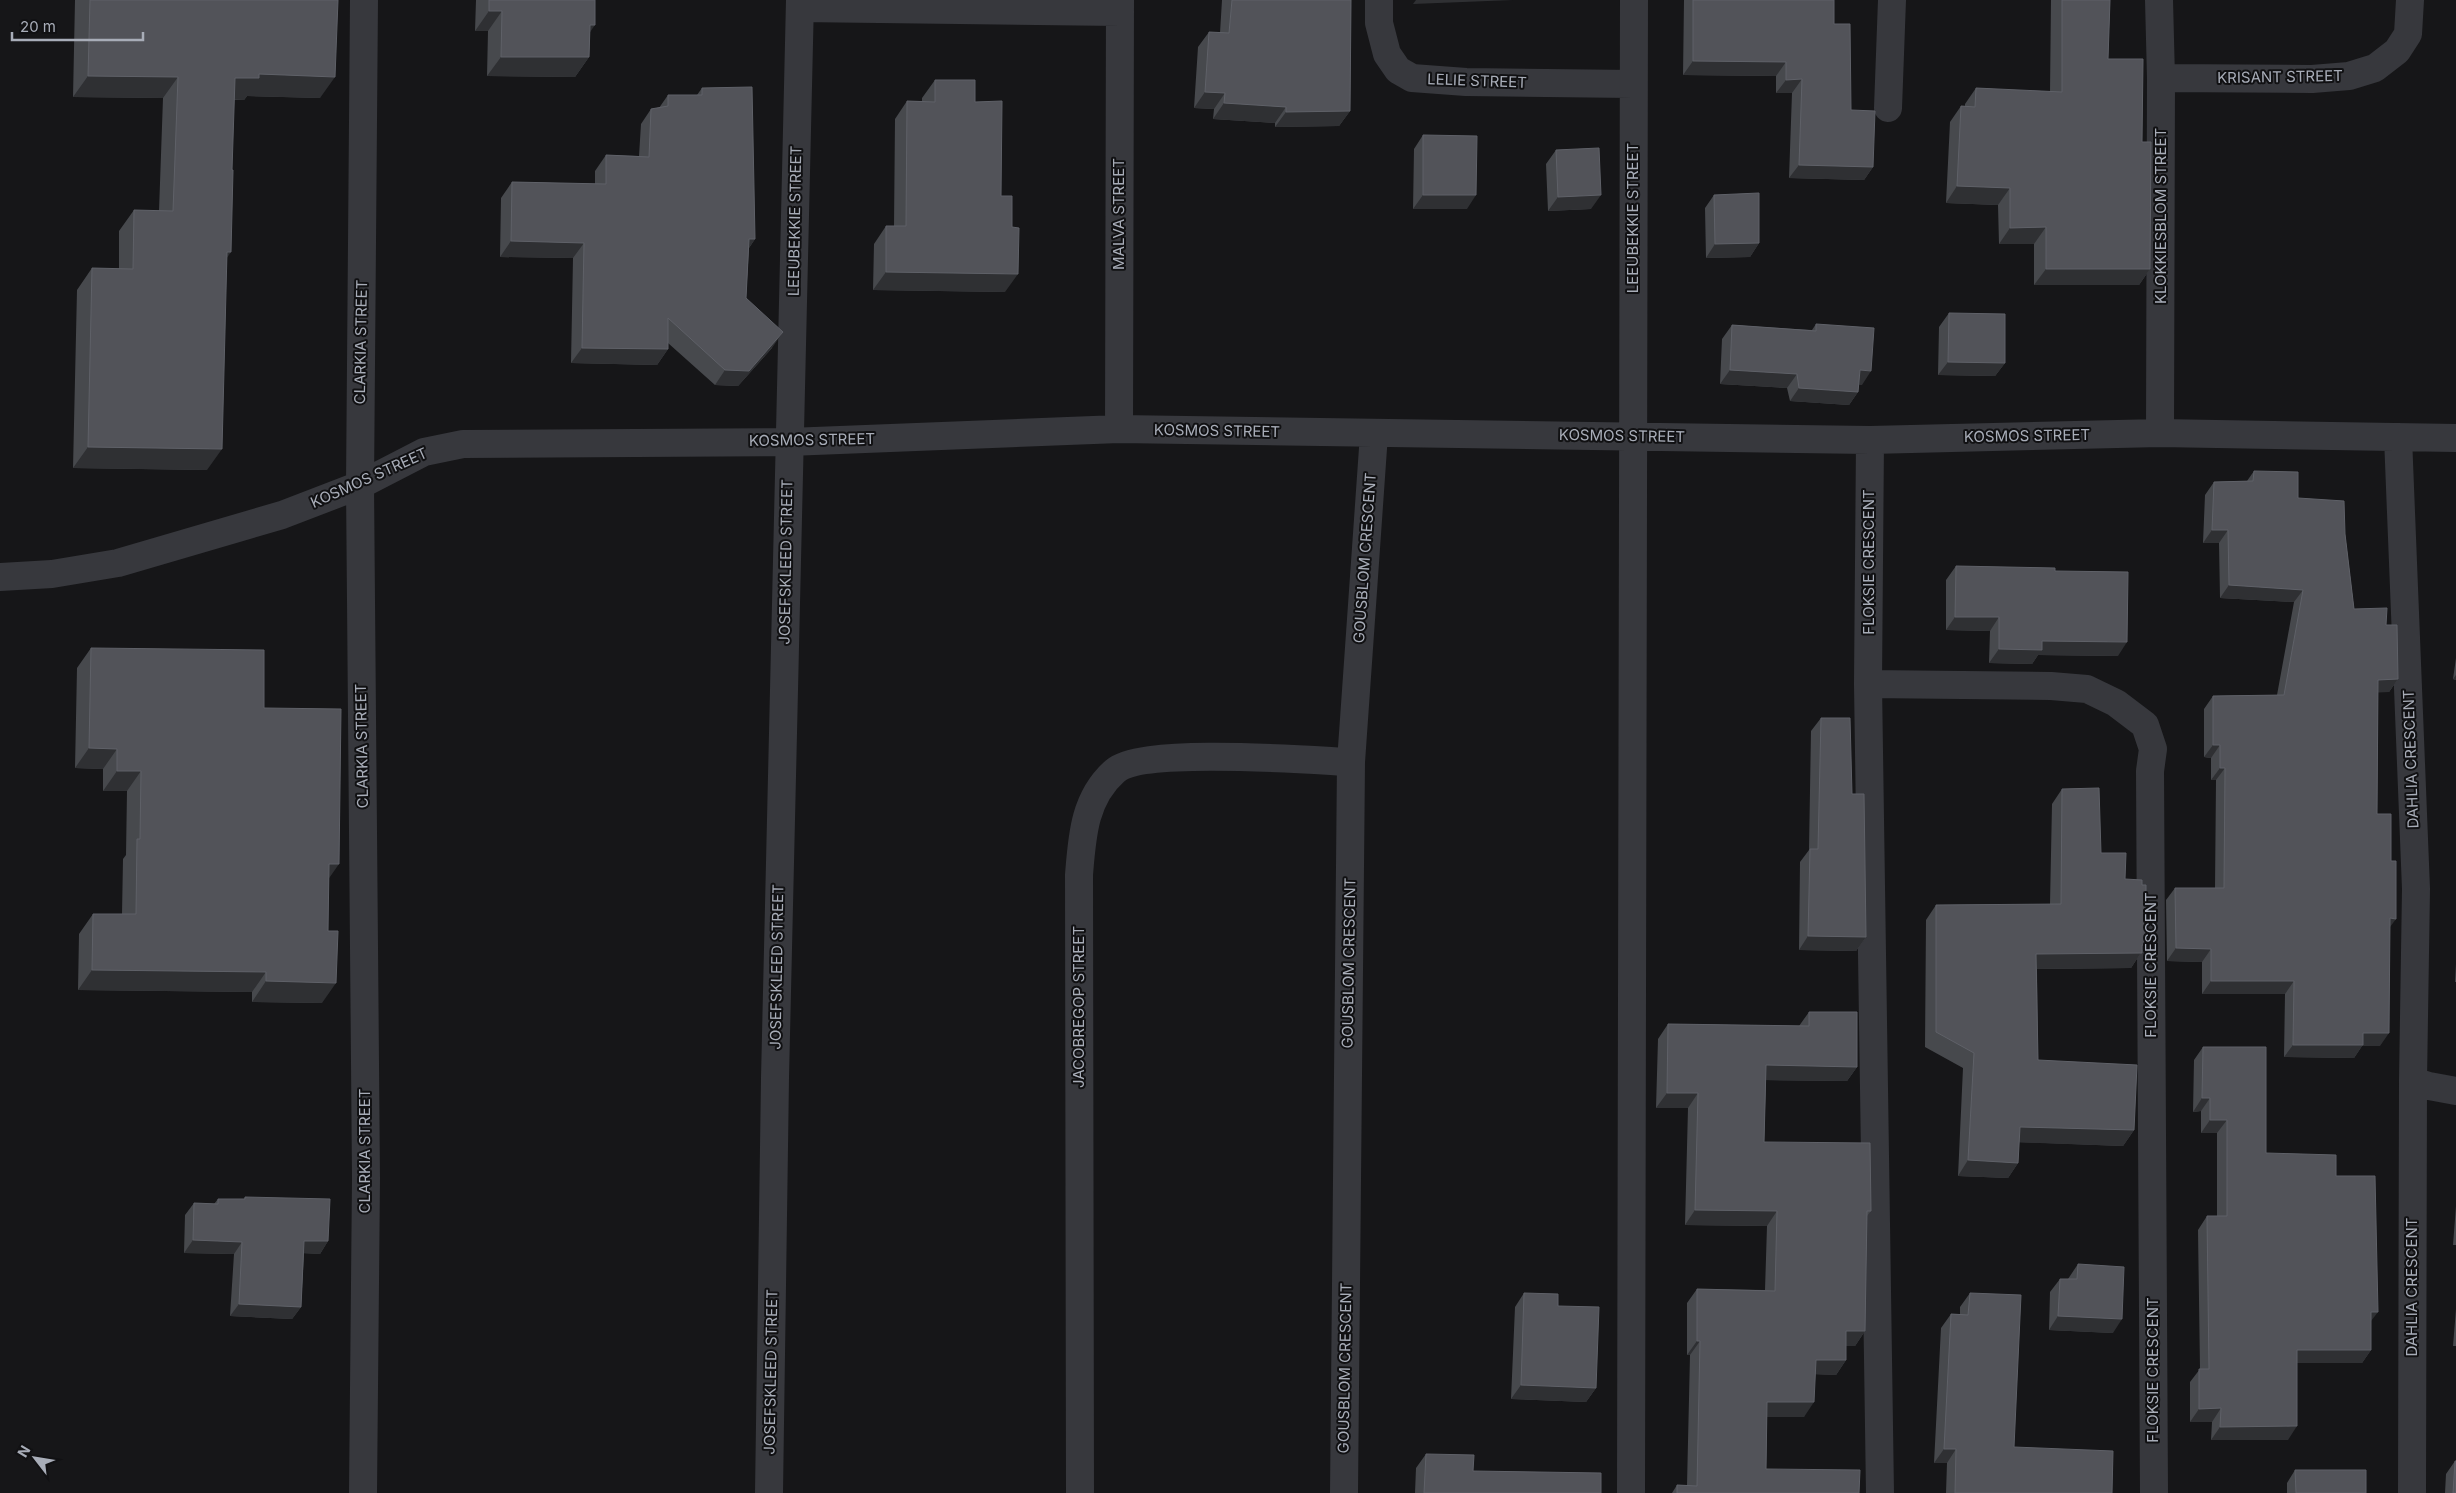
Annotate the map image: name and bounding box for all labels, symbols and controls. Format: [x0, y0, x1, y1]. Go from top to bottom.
scale bar [12, 10, 144, 42]
text: 20 m [20, 17, 56, 36]
street label: KRISANT STREET [2217, 66, 2343, 87]
street label: LELIE STREET [1427, 69, 1527, 92]
street label: KLOKKIESBLOM STREET [2151, 128, 2170, 304]
street label: LEEUBEKKIE STREET [1623, 143, 1642, 293]
street label: LEEUBEKKIE STREET [784, 146, 805, 296]
street label: MALVA STREET [1109, 158, 1128, 270]
street label: CLARKIA STREET [350, 279, 371, 405]
street label: KOSMOS STREET [1154, 420, 1280, 441]
street label: KOSMOS STREET [1559, 425, 1685, 446]
street label: KOSMOS STREET [1964, 425, 2090, 446]
street label: KOSMOS STREET [749, 429, 875, 450]
street label: KOSMOS STREET [307, 443, 430, 512]
street label: GOUSBLOM CRESCENT [1349, 472, 1380, 644]
street label: JOSEFSKLEED STREET [775, 479, 796, 645]
street label: FLOKSIE CRESCENT [1859, 489, 1878, 635]
street label: CLARKIA STREET [351, 683, 372, 809]
street label: DAHLIA CRESCENT [2399, 689, 2422, 829]
street label: GOUSBLOM CRESCENT [1338, 877, 1359, 1049]
street label: JOSEFSKLEED STREET [766, 884, 787, 1050]
street label: FLOKSIE CRESCENT [2141, 892, 2160, 1038]
street label: JACOBREGOP STREET [1069, 926, 1088, 1088]
street label: CLARKIA STREET [355, 1089, 374, 1213]
street label: DAHLIA CRESCENT [2402, 1217, 2421, 1357]
street label: GOUSBLOM CRESCENT [1334, 1282, 1355, 1454]
street label: JOSEFSKLEED STREET [760, 1289, 781, 1455]
street label: FLOKSIE CRESCENT [2143, 1297, 2162, 1443]
north arrow [10, 1433, 60, 1483]
text: N [13, 1442, 33, 1460]

